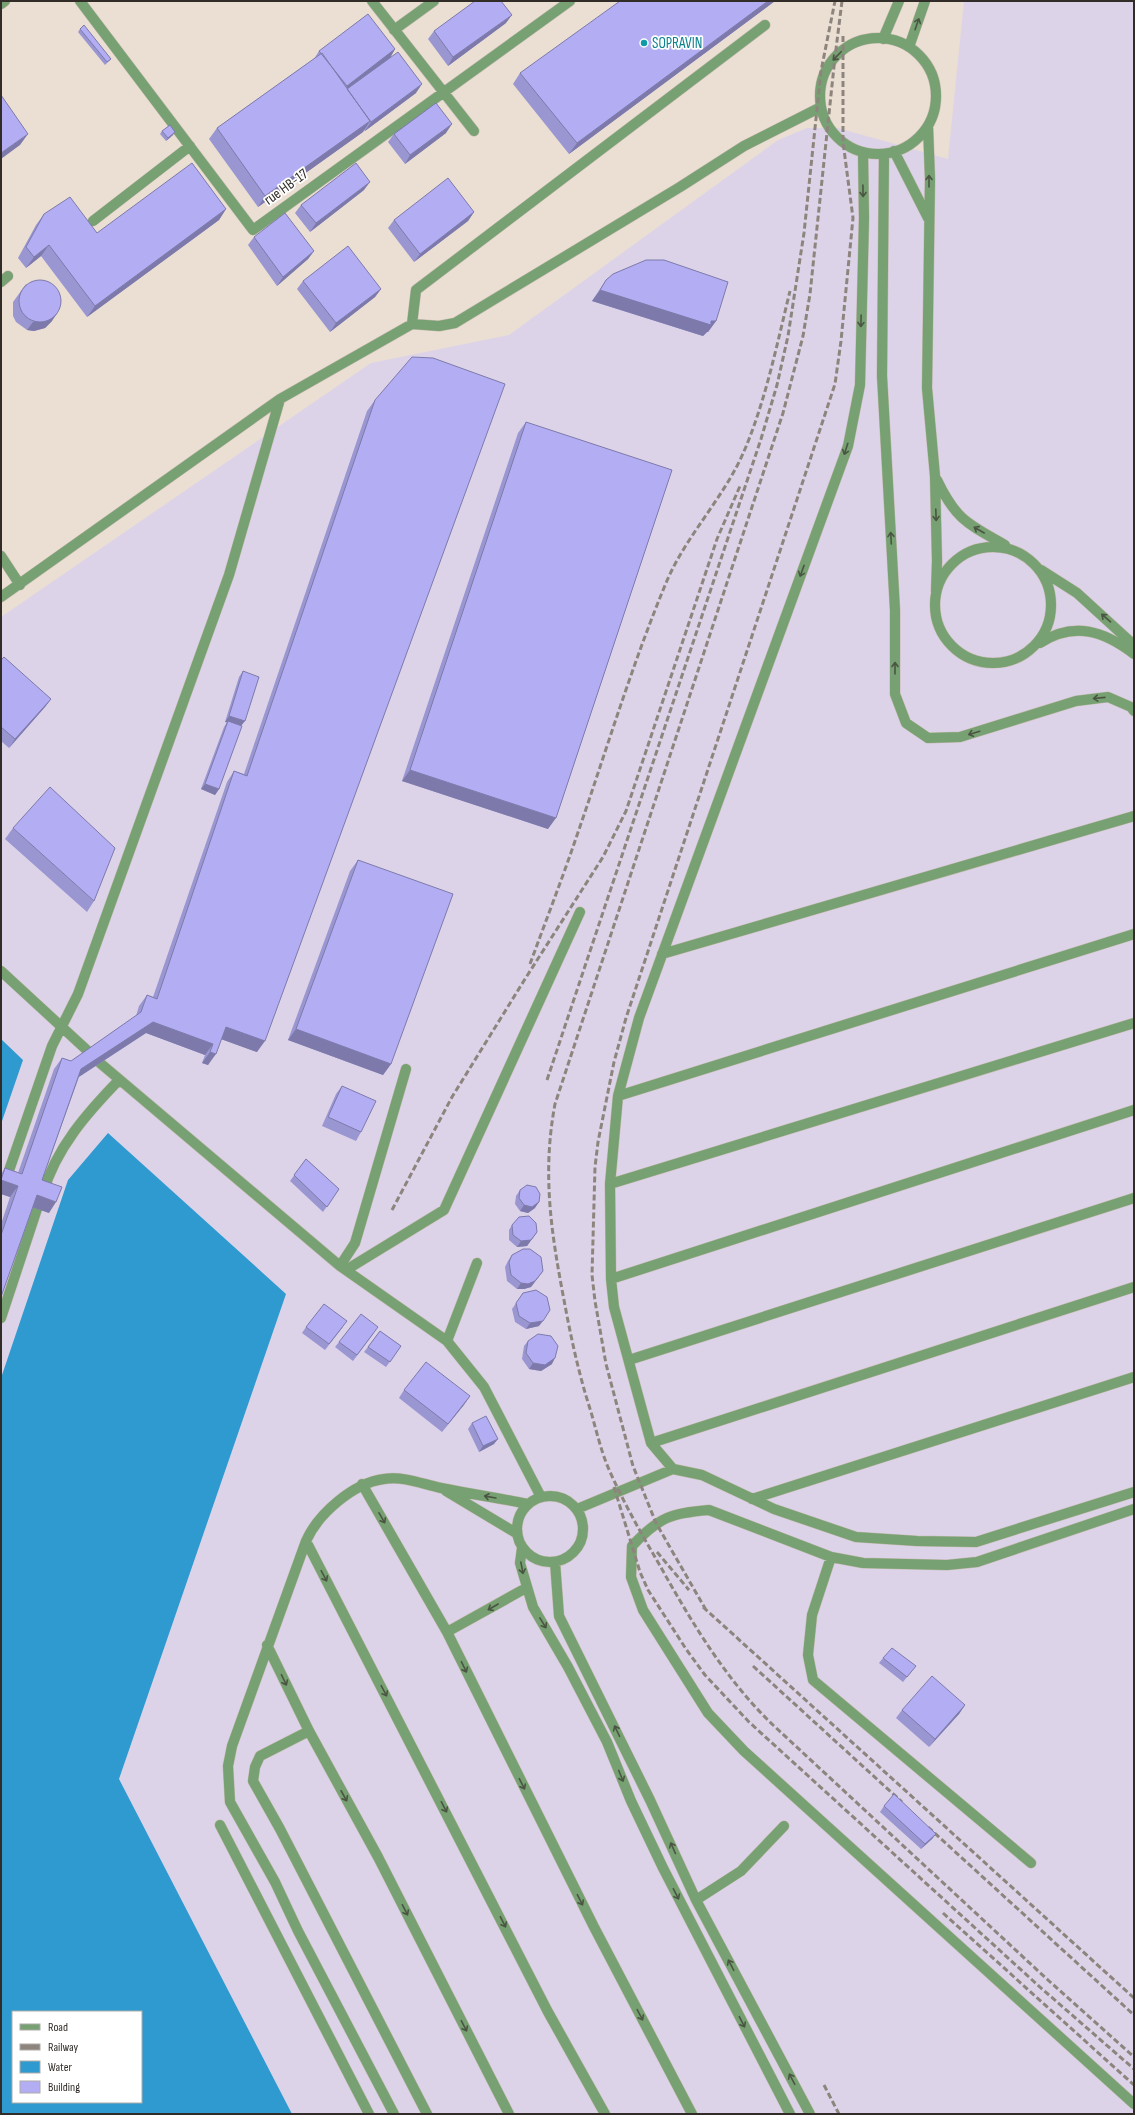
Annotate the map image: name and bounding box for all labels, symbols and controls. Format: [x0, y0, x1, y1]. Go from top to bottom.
one-way arrow [914, 18, 921, 31]
place label: SOPRAVIN [652, 34, 702, 53]
marker: SOPRAVIN [639, 38, 649, 48]
one-way arrow [833, 50, 842, 60]
street label: rue HB-17 [260, 165, 312, 209]
one-way arrow [925, 175, 933, 188]
one-way arrow [859, 184, 867, 197]
one-way arrow [857, 314, 865, 327]
one-way arrow [842, 442, 849, 455]
one-way arrow [932, 508, 940, 521]
one-way arrow [973, 526, 985, 534]
one-way arrow [887, 532, 895, 545]
one-way arrow [797, 565, 805, 577]
one-way arrow [1101, 614, 1111, 623]
one-way arrow [891, 662, 899, 675]
one-way arrow [1093, 695, 1106, 702]
one-way arrow [968, 730, 981, 737]
one-way arrow [484, 1492, 497, 1500]
one-way arrow [378, 1512, 386, 1524]
one-way arrow [518, 1561, 526, 1574]
one-way arrow [321, 1570, 328, 1582]
one-way arrow [487, 1603, 499, 1611]
one-way arrow [539, 1617, 547, 1628]
one-way arrow [461, 1661, 468, 1673]
one-way arrow [281, 1674, 288, 1686]
one-way arrow [381, 1685, 388, 1697]
one-way arrow [613, 1725, 620, 1737]
one-way arrow [617, 1770, 625, 1782]
one-way arrow [518, 1777, 526, 1789]
one-way arrow [341, 1789, 348, 1801]
one-way arrow [441, 1800, 448, 1812]
one-way arrow [669, 1843, 676, 1855]
one-way arrow [672, 1887, 680, 1899]
one-way arrow [577, 1893, 584, 1905]
one-way arrow [402, 1904, 409, 1916]
one-way arrow [500, 1916, 507, 1928]
one-way arrow [726, 1959, 734, 1971]
one-way arrow [637, 2009, 644, 2021]
legend [12, 2011, 142, 2103]
one-way arrow [738, 2015, 746, 2027]
text: Road [48, 2020, 68, 2035]
one-way arrow [460, 2020, 468, 2032]
text: Railway [48, 2040, 79, 2055]
text: Water [48, 2060, 72, 2075]
one-way arrow [787, 2074, 795, 2086]
text: Building [48, 2080, 80, 2095]

